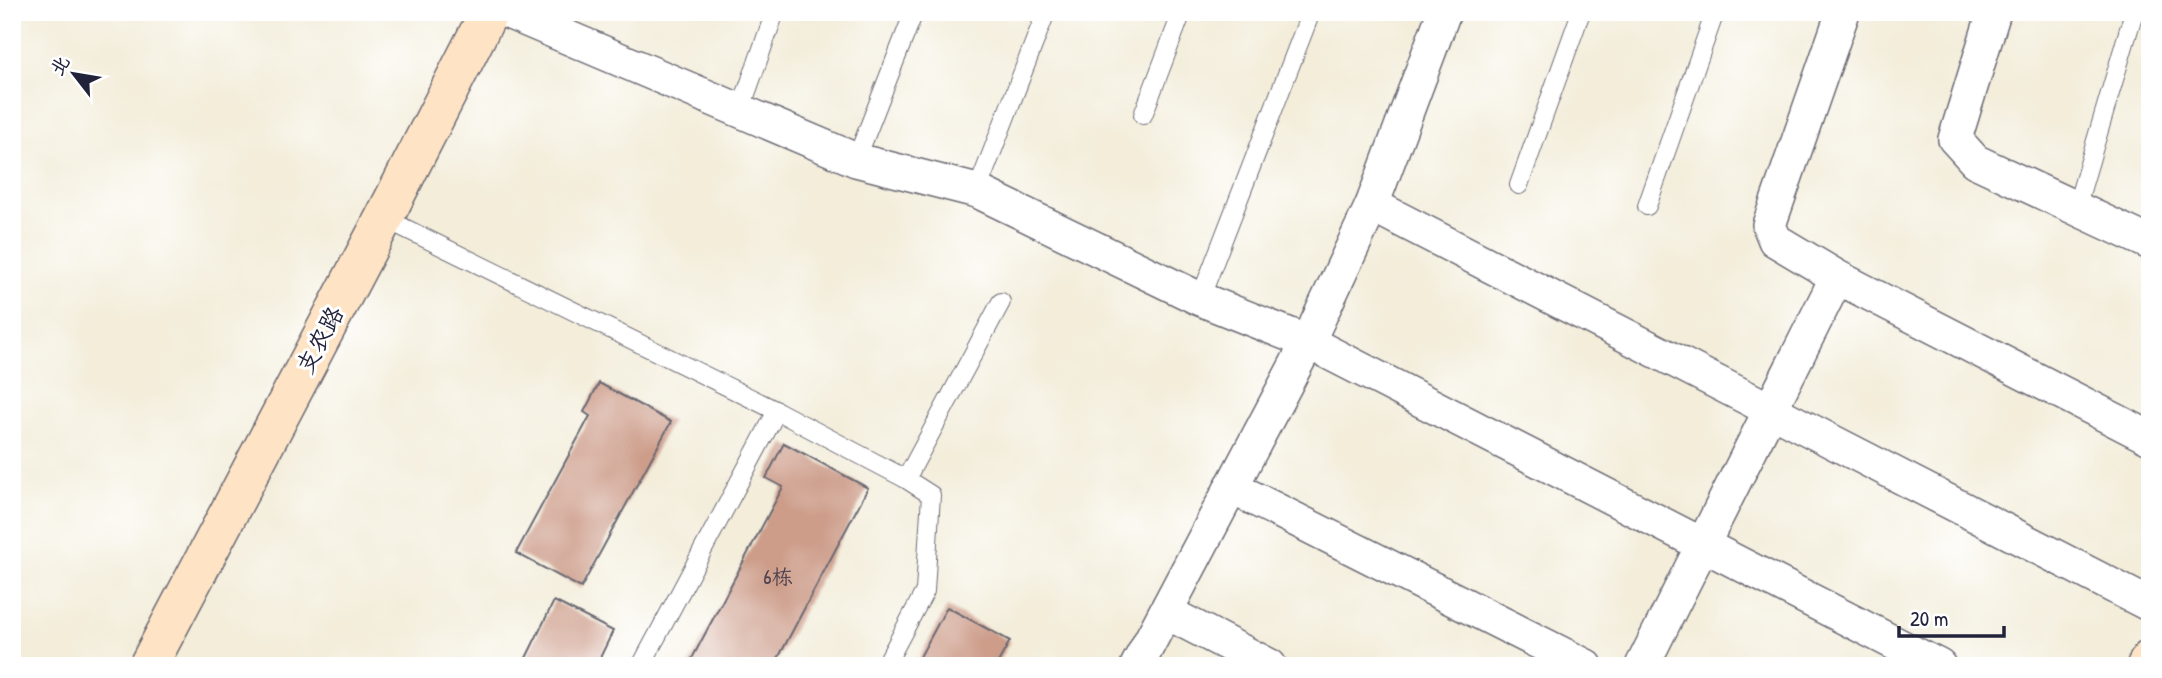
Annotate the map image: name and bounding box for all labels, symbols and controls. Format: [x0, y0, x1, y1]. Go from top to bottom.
north arrow [38, 38, 108, 108]
text: 北 [43, 50, 75, 80]
street label: 支农路 [288, 300, 350, 379]
house number: 6栋 [763, 562, 793, 591]
scale bar [1899, 594, 2004, 638]
text: 20 m [1910, 604, 1948, 633]

